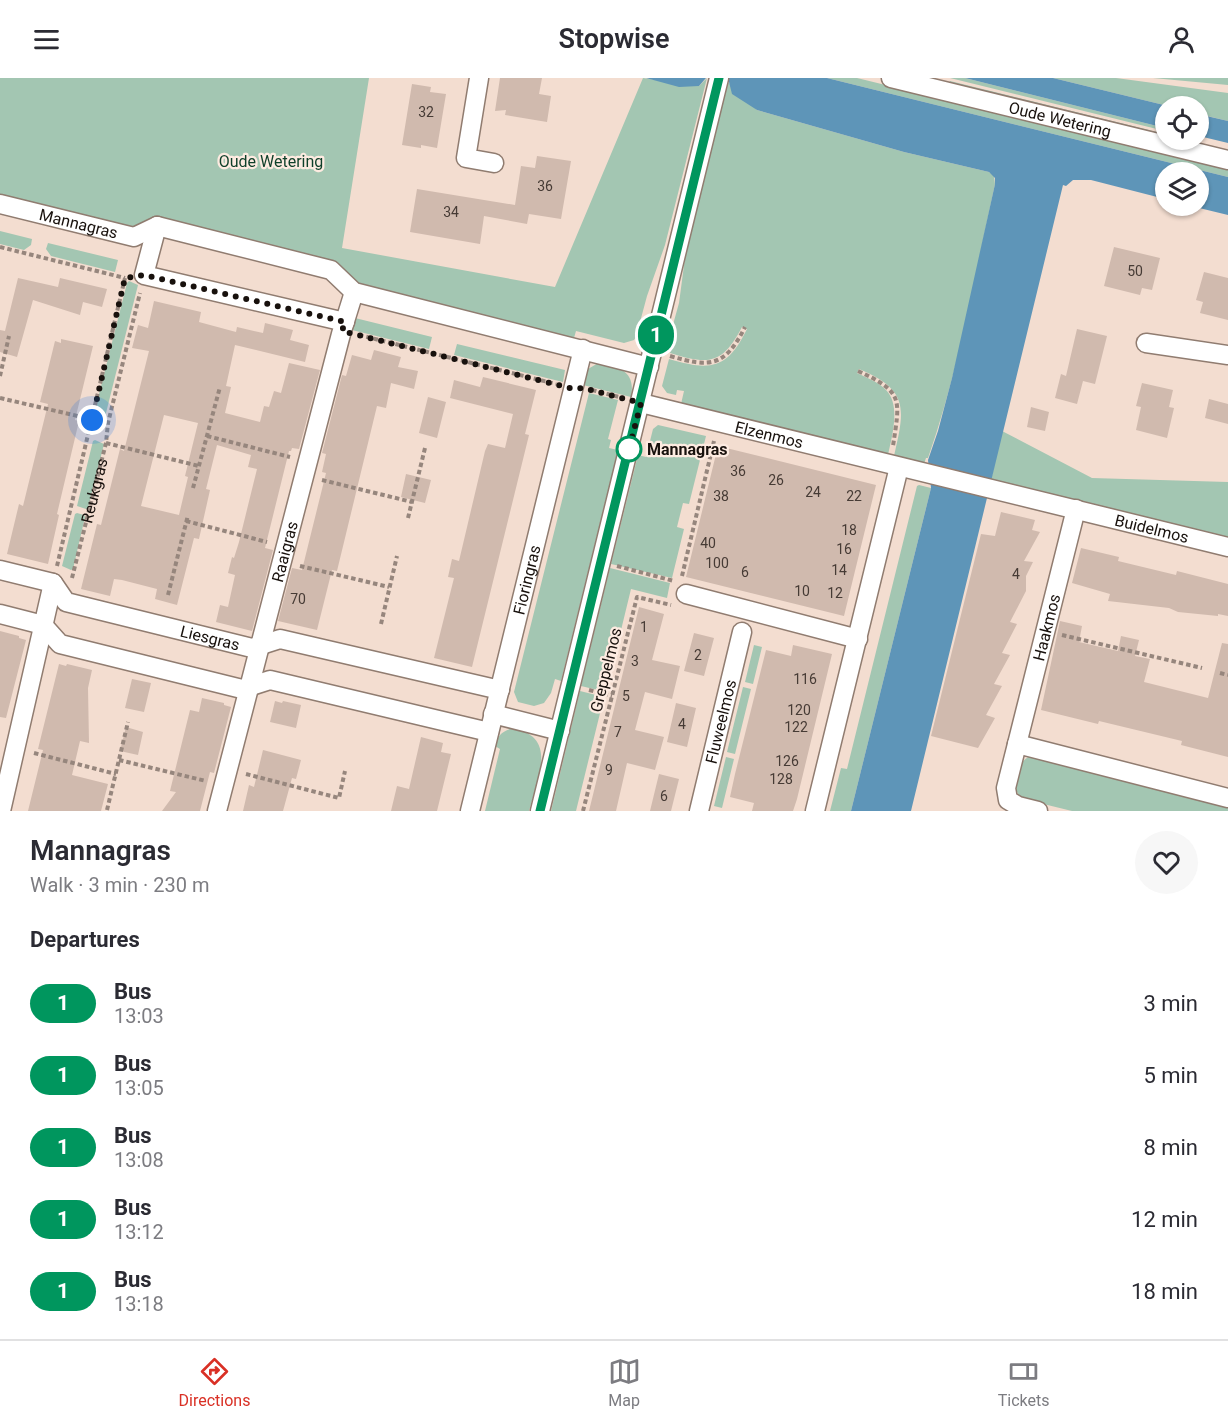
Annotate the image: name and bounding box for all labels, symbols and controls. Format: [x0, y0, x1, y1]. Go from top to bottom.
icon: menu [30, 23, 63, 56]
text: Stopwise [558, 23, 670, 55]
icon: person [1165, 23, 1198, 56]
map controls [1155, 96, 1209, 216]
button: locate [1155, 96, 1209, 150]
street label: Oude Wetering [1007, 98, 1113, 141]
house number: 32 [418, 104, 434, 120]
park label: Oude Wetering [219, 152, 323, 171]
button: layers [1155, 162, 1209, 216]
house number: 36 [537, 178, 553, 194]
house number: 34 [443, 204, 459, 220]
street label: Mannagras [37, 205, 120, 242]
house number: 50 [1127, 263, 1143, 279]
line badge: 1 [636, 316, 676, 354]
text: 1 [650, 323, 662, 347]
your location [77, 405, 107, 435]
street label: Elzenmos [733, 417, 805, 452]
marker: Mannagras [616, 436, 642, 462]
place label: Mannagras [647, 440, 728, 459]
street label: Reukgras [77, 456, 111, 525]
house number: 36 [730, 463, 746, 479]
house number: 26 [768, 472, 784, 488]
house number: 24 [805, 484, 821, 500]
house number: 38 [713, 488, 729, 504]
house number: 22 [846, 488, 862, 504]
street label: Buidelmos [1113, 510, 1191, 547]
street label: Raaigras [267, 519, 301, 584]
house number: 18 [841, 522, 857, 538]
house number: 40 [700, 535, 716, 551]
house number: 16 [836, 541, 852, 557]
street label: Fioringras [509, 543, 544, 617]
house number: 100 [705, 555, 729, 571]
house number: 14 [831, 562, 847, 578]
house number: 6 [741, 564, 749, 580]
house number: 4 [1012, 566, 1020, 582]
house number: 10 [794, 583, 810, 599]
house number: 12 [827, 585, 843, 601]
house number: 70 [290, 591, 306, 607]
street label: Haakmos [1029, 592, 1064, 663]
house number: 1 [640, 619, 648, 635]
street label: Liesgras [179, 621, 242, 654]
street label: Greppelmos [586, 626, 626, 714]
house number: 2 [694, 647, 702, 663]
house number: 3 [631, 653, 639, 669]
house number: 116 [793, 671, 817, 687]
street label: Fluweelmos [701, 678, 740, 766]
house number: 5 [622, 688, 630, 704]
house number: 120 [787, 702, 811, 718]
house number: 4 [678, 716, 686, 732]
house number: 122 [784, 719, 808, 735]
house number: 7 [614, 724, 622, 740]
house number: 126 [775, 753, 799, 769]
house number: 9 [605, 762, 613, 778]
house number: 128 [769, 771, 793, 787]
house number: 6 [660, 788, 668, 804]
button: heart [1135, 831, 1198, 894]
text: Mannagras [30, 834, 171, 867]
text: Walk · 3 min · 230 m [30, 873, 209, 897]
text: Departures [30, 927, 140, 952]
text: Bus [114, 979, 152, 1004]
text: 1 [57, 991, 69, 1015]
text: 3 min [1143, 991, 1198, 1016]
text: 13:03 [114, 1004, 164, 1028]
text: Bus [114, 1051, 152, 1076]
text: 1 [57, 1063, 69, 1087]
text: 5 min [1143, 1063, 1198, 1088]
text: 13:05 [114, 1076, 164, 1100]
text: Bus [114, 1123, 152, 1148]
text: 1 [57, 1135, 69, 1159]
text: 8 min [1143, 1135, 1198, 1160]
text: 13:08 [114, 1148, 164, 1172]
text: Bus [114, 1195, 152, 1220]
text: 1 [57, 1207, 69, 1231]
text: 12 min [1131, 1207, 1198, 1232]
text: 13:12 [114, 1220, 164, 1244]
text: Bus [114, 1267, 152, 1292]
text: 1 [57, 1279, 69, 1303]
text: 18 min [1131, 1279, 1198, 1304]
text: 13:18 [114, 1292, 164, 1316]
tab: Directions [179, 1355, 250, 1410]
tab: Map [608, 1355, 641, 1410]
tab: Tickets [998, 1355, 1049, 1410]

